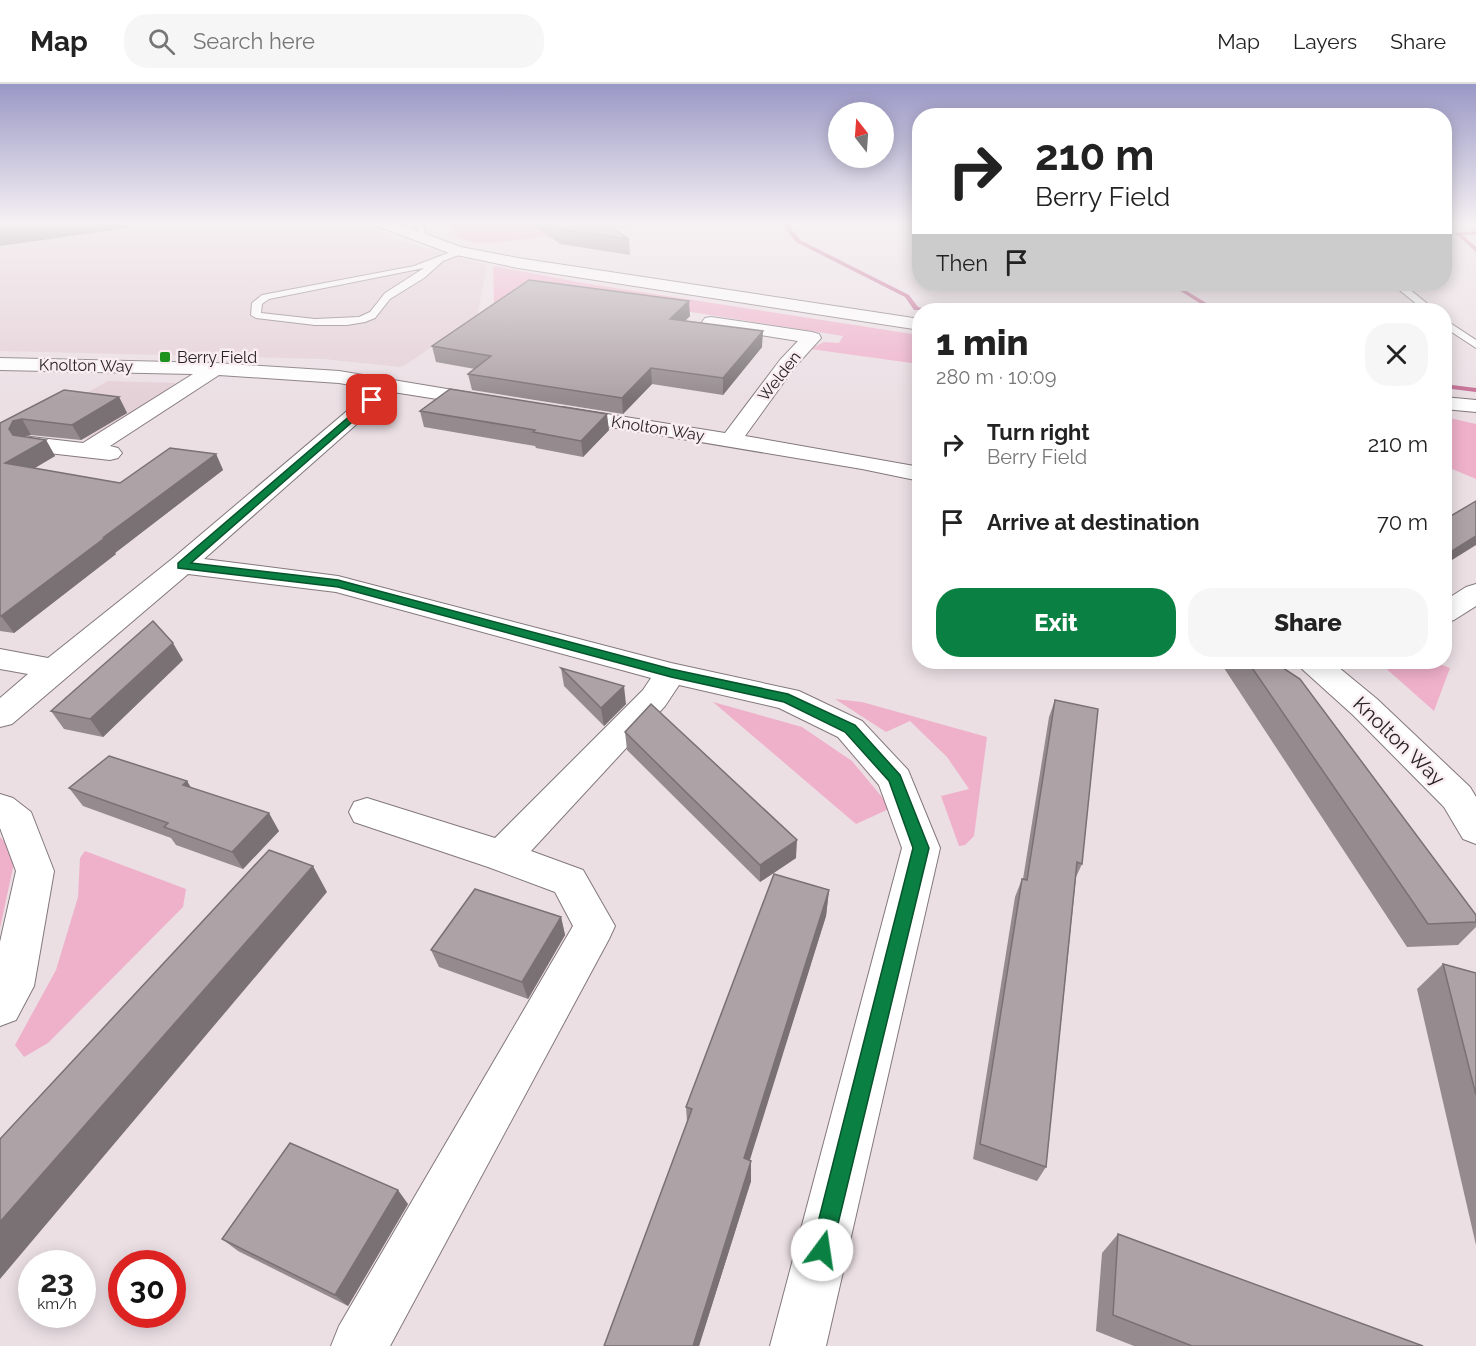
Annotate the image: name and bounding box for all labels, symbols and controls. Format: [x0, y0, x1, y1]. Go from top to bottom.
search box [124, 14, 544, 68]
text: Map [30, 25, 88, 58]
icon: search [145, 25, 178, 58]
text: Search here [193, 28, 315, 54]
text: Map [1217, 29, 1260, 54]
text: Layers [1293, 29, 1357, 54]
text: Share [1390, 29, 1446, 54]
north arrow [828, 102, 894, 168]
map controls [828, 102, 894, 168]
text: 210 m [1035, 131, 1154, 180]
icon: right [936, 132, 1014, 210]
text: Berry Field [1035, 181, 1170, 212]
icon: arrive [1000, 246, 1033, 279]
text: Then [936, 250, 988, 276]
text: 1 min [936, 321, 1028, 363]
button: close [1365, 323, 1428, 386]
place label: Berry Field [177, 348, 257, 367]
street label: Welden [754, 348, 805, 405]
marker: Berry Field [158, 350, 172, 364]
street label: Knolton Way [39, 355, 134, 376]
text: 280 m · 10:09 [936, 365, 1057, 389]
pin [346, 374, 397, 425]
icon: arrive [355, 383, 388, 416]
street label: Knolton Way [610, 412, 706, 445]
text: Turn right [987, 419, 1090, 445]
icon: right [936, 428, 969, 461]
text: 210 m [1368, 431, 1428, 457]
text: Berry Field [987, 445, 1087, 469]
icon: arrive [936, 506, 969, 539]
text: Arrive at destination [987, 509, 1200, 535]
text: 70 m [1377, 509, 1428, 535]
button: Exit [936, 588, 1176, 657]
button: Share [1188, 588, 1428, 657]
street label: Knolton Way [1348, 692, 1450, 791]
position arrow [790, 1218, 854, 1282]
speed limit sign: 30 [108, 1250, 186, 1328]
text: 23 [40, 1264, 74, 1299]
text: km/h [37, 1295, 77, 1313]

